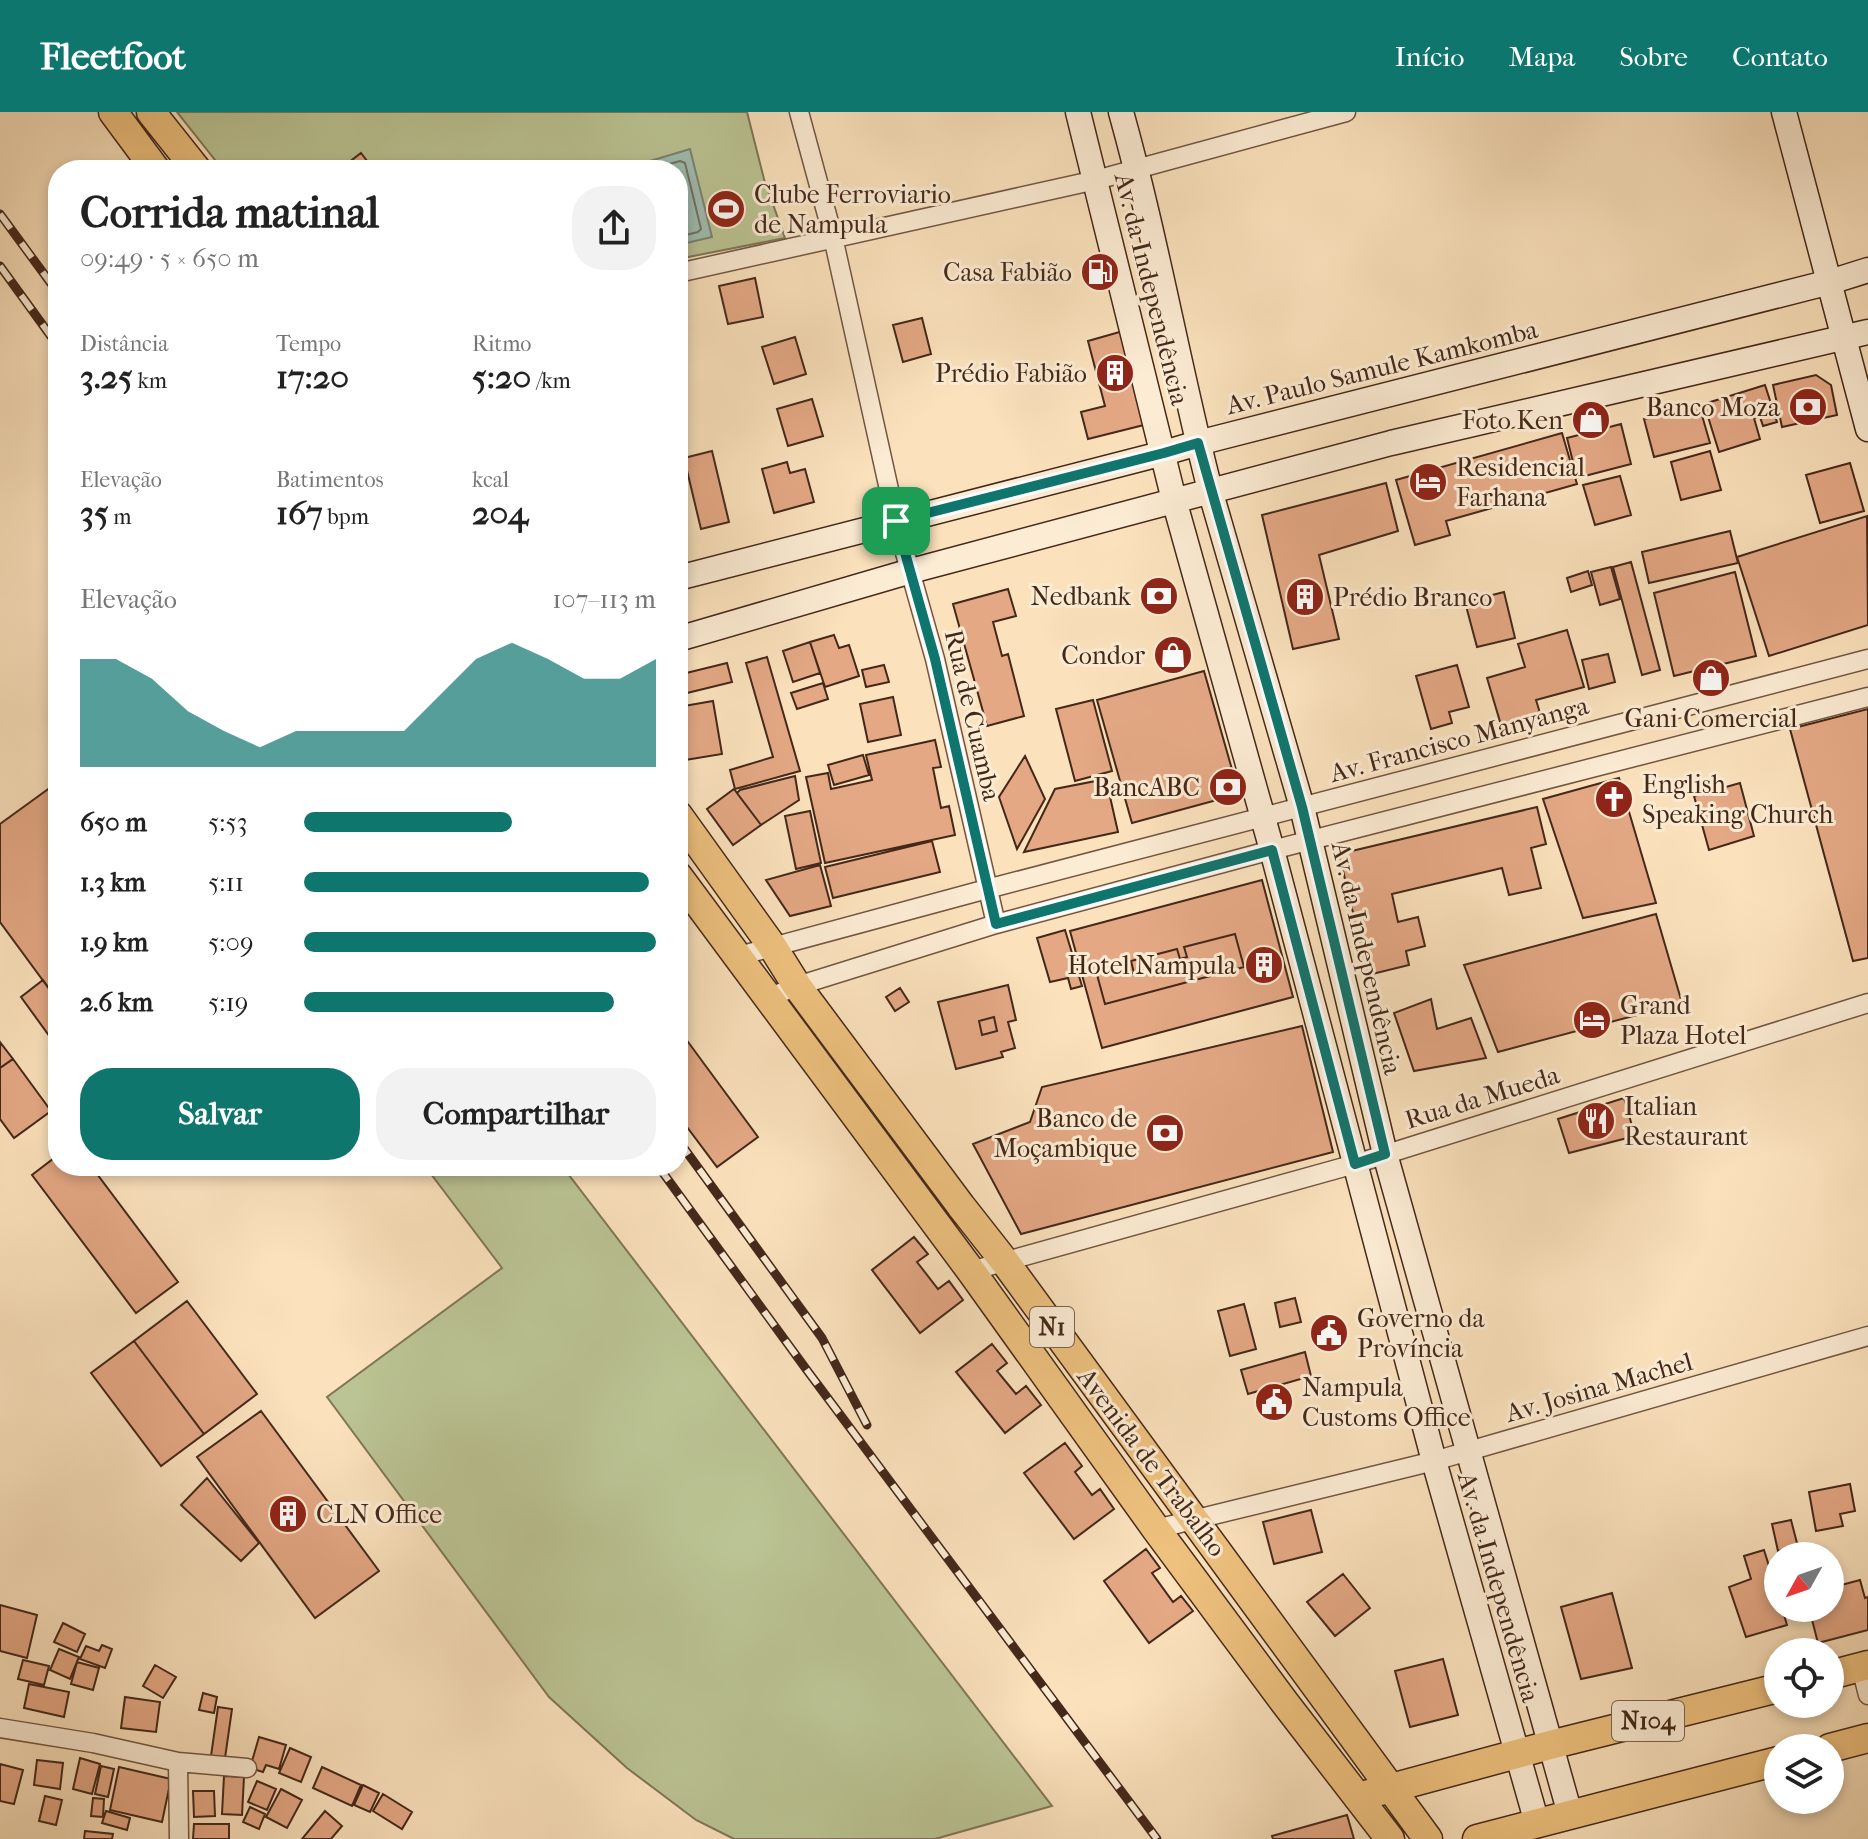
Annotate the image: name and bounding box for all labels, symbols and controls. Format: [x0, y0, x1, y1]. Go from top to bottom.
text: Fleetfoot [40, 34, 186, 79]
text: Início [1395, 40, 1465, 73]
text: Mapa [1509, 40, 1575, 73]
text: Sobre [1619, 40, 1688, 73]
text: Contato [1732, 40, 1828, 73]
street label: Av. da Independência [1107, 169, 1196, 409]
place label: Clube Ferroviario de Nampula [754, 179, 951, 240]
button: share [572, 186, 656, 270]
text: Corrida matinal [80, 187, 379, 238]
sports icon: Clube Ferroviario de Nampula [705, 188, 747, 230]
text: 09:49 · 5 × 650 m [80, 243, 259, 274]
fuel station icon: Casa Fabião [1079, 251, 1121, 293]
place label: Casa Fabião [943, 257, 1072, 288]
street label: Av. Paulo Samule Kamkomba [1222, 314, 1542, 421]
text: Distância [80, 331, 168, 357]
text: Tempo [276, 331, 341, 357]
text: Ritmo [472, 331, 532, 357]
building icon: Prédio Fabião [1094, 352, 1136, 394]
text: 3.25 [80, 357, 133, 397]
text: 17:20 [276, 357, 349, 397]
text: 5:20 [472, 357, 531, 397]
place label: Prédio Fabião [935, 358, 1087, 389]
text: km [133, 368, 167, 394]
text: /km [531, 368, 571, 394]
bank icon: Banco Moza [1787, 386, 1829, 428]
place label: Banco Moza [1646, 392, 1781, 423]
shop icon: Foto Ken [1570, 399, 1612, 441]
place label: Foto Ken [1462, 405, 1563, 436]
place label: Residencial Farhana [1456, 452, 1585, 513]
hotel icon: Residencial Farhana [1407, 461, 1449, 503]
text: Elevação [80, 467, 162, 493]
text: Batimentos [276, 467, 384, 493]
text: kcal [472, 467, 509, 493]
pin [862, 487, 930, 555]
text: 35 [80, 493, 109, 533]
text: 167 [276, 493, 323, 533]
text: 204 [472, 493, 528, 533]
icon: arrive [874, 499, 918, 543]
text: m [109, 504, 132, 530]
text: bpm [323, 504, 369, 530]
bank icon: Nedbank [1138, 575, 1180, 617]
building icon: Prédio Branco [1284, 576, 1326, 618]
place label: Nedbank [1031, 581, 1132, 612]
place label: Prédio Branco [1333, 582, 1492, 613]
text: Elevação [80, 584, 177, 615]
text: 107–113 m [552, 584, 656, 615]
street label: Rua de Cuamba [938, 626, 1007, 805]
shop icon: Condor [1152, 634, 1194, 676]
place label: Condor [1061, 640, 1145, 671]
shop icon: Gani Comercial [1690, 657, 1732, 699]
street label: Av. Francisco Manyanga [1325, 690, 1593, 789]
place label: Gani Comercial [1624, 703, 1798, 734]
bank icon: BancABC [1207, 766, 1249, 808]
place label: English Speaking Church [1642, 769, 1834, 830]
place label: BancABC [1093, 772, 1200, 803]
church icon: English Speaking Church [1593, 778, 1635, 820]
text: 650 m [80, 807, 147, 838]
text: 5:53 [208, 807, 247, 838]
street label: Av. da Independência [1324, 838, 1409, 1078]
text: 1.3 km [80, 867, 146, 898]
text: 5:11 [208, 867, 244, 898]
text: 1.9 km [80, 927, 148, 958]
text: 5:09 [208, 927, 254, 958]
building icon: Hotel Nampula [1243, 944, 1285, 986]
place label: Hotel Nampula [1067, 950, 1237, 981]
text: 2.6 km [80, 987, 153, 1018]
text: 5:19 [208, 987, 248, 1018]
place label: Grand Plaza Hotel [1620, 990, 1747, 1051]
hotel icon: Grand Plaza Hotel [1571, 999, 1613, 1041]
street label: Rua da Mueda [1401, 1059, 1564, 1136]
button: Salvar [80, 1068, 360, 1160]
button: Compartilhar [376, 1068, 656, 1160]
place label: Italian Restaurant [1624, 1091, 1749, 1152]
restaurant icon: Italian Restaurant [1575, 1100, 1617, 1142]
place label: Banco de Moçambique [993, 1103, 1137, 1164]
bank icon: Banco de Moçambique [1144, 1112, 1186, 1154]
place label: Governo da Província [1357, 1303, 1485, 1364]
road number: N1 [1030, 1307, 1074, 1347]
public building icon: Governo da Província [1308, 1312, 1350, 1354]
street label: Av. Josina Machel [1501, 1346, 1696, 1429]
street label: Avenida de Trabalho [1070, 1361, 1233, 1563]
place label: Nampula Customs Office [1302, 1372, 1471, 1433]
public building icon: Nampula Customs Office [1253, 1381, 1295, 1423]
street label: Av. da Independência [1451, 1468, 1546, 1707]
building icon: CLN Office [267, 1493, 309, 1535]
place label: CLN Office [316, 1499, 442, 1530]
north arrow [1764, 1542, 1844, 1622]
map controls [1764, 1542, 1844, 1814]
button: locate [1764, 1638, 1844, 1718]
road number: N104 [1612, 1701, 1684, 1741]
button: layers [1764, 1734, 1844, 1814]

